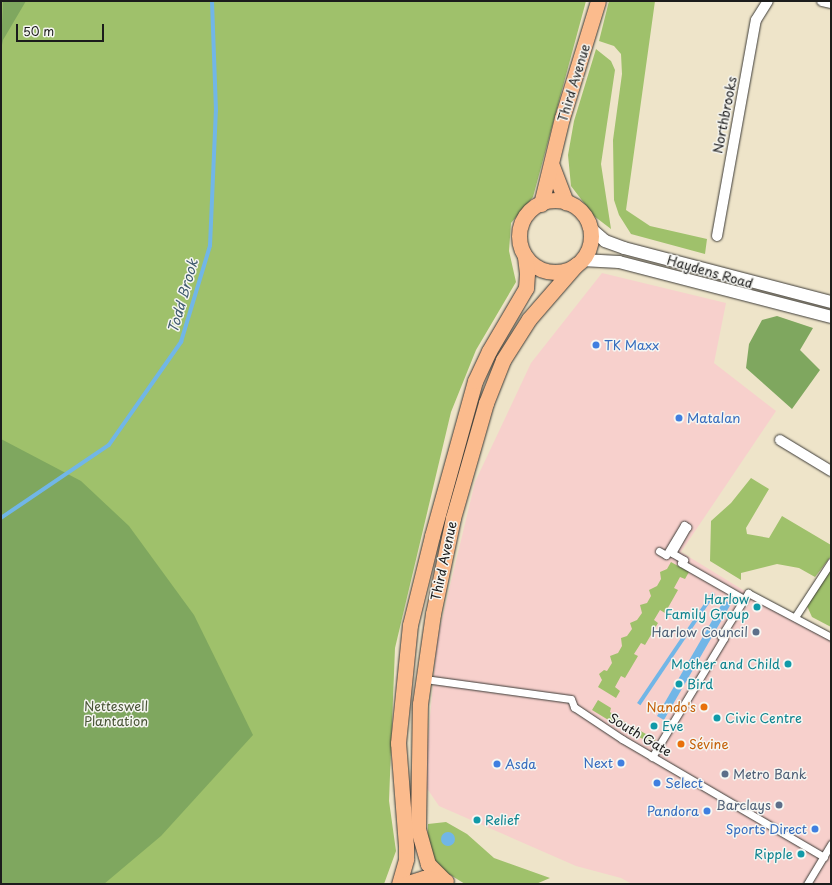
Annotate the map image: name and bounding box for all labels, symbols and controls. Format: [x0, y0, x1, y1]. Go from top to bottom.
scale bar [18, 16, 106, 42]
text: 50 m [23, 22, 54, 40]
street label: Third Avenue [555, 41, 593, 125]
street label: Northbrooks [710, 75, 740, 155]
street label: Haydens Road [665, 252, 755, 292]
water label: Todd Brook [164, 257, 202, 335]
place label: TK Maxx [604, 337, 660, 353]
marker: TK Maxx [591, 340, 601, 350]
place label: Matalan [687, 410, 740, 426]
marker: Matalan [674, 413, 684, 423]
street label: Third Avenue [428, 519, 460, 603]
place label: Harlow Family Group [665, 592, 749, 623]
marker: Harlow Family Group [752, 602, 762, 612]
place label: Harlow Council [652, 624, 748, 640]
marker: Harlow Council [751, 627, 761, 637]
place label: Mother and Child [670, 656, 780, 672]
marker: Mother and Child [783, 659, 793, 669]
place label: Bird [687, 676, 713, 692]
marker: Bird [674, 679, 684, 689]
park label: Netteswell Plantation [84, 699, 148, 730]
place label: Nando's [647, 699, 696, 715]
marker: Nando's [699, 702, 709, 712]
street label: South Gate [606, 710, 674, 760]
place label: Civic Centre [725, 710, 803, 726]
marker: Civic Centre [712, 713, 722, 723]
place label: Eve [662, 718, 683, 734]
marker: Eve [649, 721, 659, 731]
place label: Sévine [689, 736, 729, 752]
marker: Sévine [676, 739, 686, 749]
place label: Next [583, 755, 613, 771]
place label: Asda [505, 756, 536, 772]
marker: Next [616, 758, 626, 768]
marker: Asda [492, 759, 502, 769]
place label: Metro Bank [733, 766, 807, 782]
marker: Metro Bank [720, 769, 730, 779]
place label: Select [665, 775, 703, 791]
marker: Select [652, 778, 662, 788]
place label: Barclays [716, 797, 771, 813]
marker: Barclays [774, 800, 784, 810]
place label: Pandora [647, 803, 699, 819]
marker: Pandora [702, 806, 712, 816]
place label: Relief [485, 812, 519, 828]
marker: Relief [472, 815, 482, 825]
place label: Sports Direct [724, 821, 807, 837]
marker: Sports Direct [810, 824, 820, 834]
place label: Ripple [754, 846, 793, 862]
marker: Ripple [796, 849, 806, 859]

